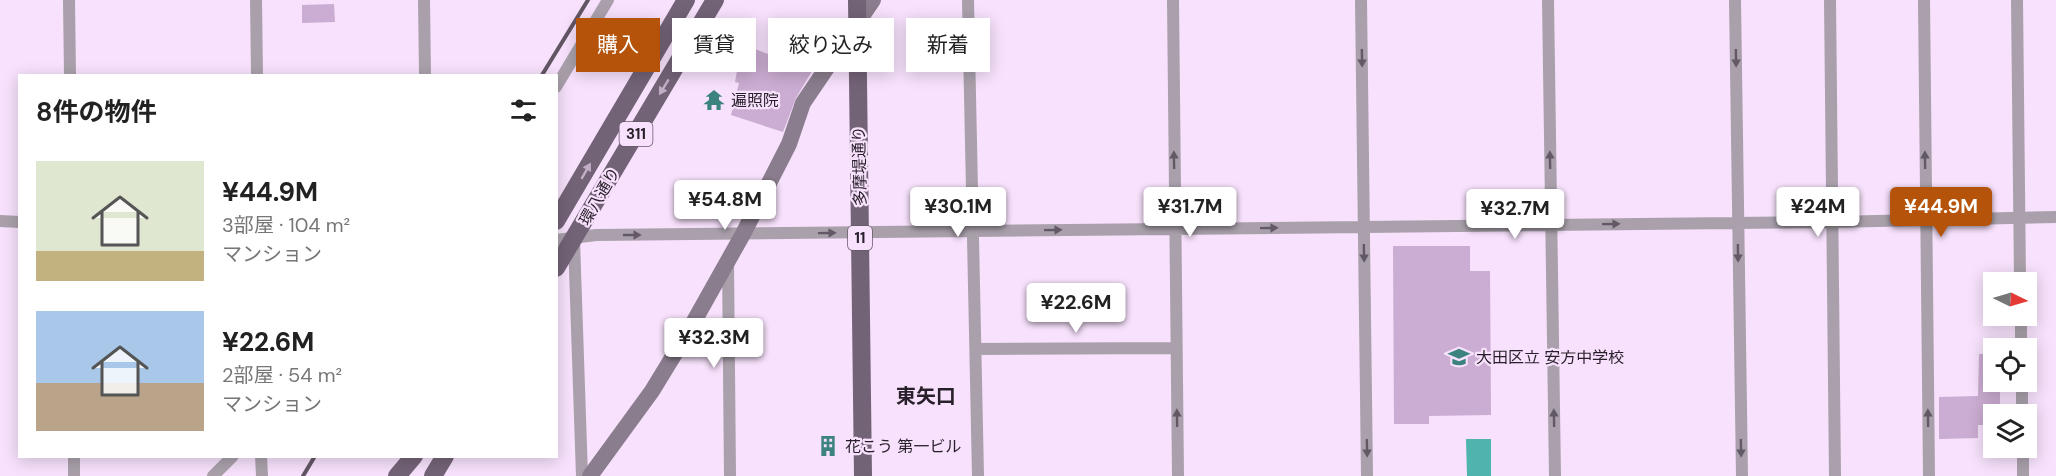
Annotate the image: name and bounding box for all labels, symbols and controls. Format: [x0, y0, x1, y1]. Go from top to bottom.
chip: 購入 [576, 18, 660, 72]
chip: 賃貸 [672, 18, 756, 72]
chip: 絞り込み [768, 18, 894, 72]
chip: 新着 [906, 18, 990, 72]
one-way arrow [1357, 49, 1367, 68]
one-way arrow [1731, 49, 1740, 68]
one-way arrow [659, 78, 669, 95]
temple icon: 遍照院 [702, 88, 726, 112]
place label: 遍照院 [731, 90, 779, 111]
icon: filters [507, 94, 540, 127]
text: 8件の物件 [36, 95, 156, 129]
road number: 311 [620, 122, 652, 146]
street label: 多摩堤通り [848, 126, 871, 206]
one-way arrow [1169, 150, 1179, 169]
one-way arrow [1545, 150, 1555, 169]
one-way arrow [1920, 150, 1930, 169]
one-way arrow [581, 162, 591, 179]
street label: 環八通り [574, 163, 625, 229]
text: ¥44.9M [222, 175, 318, 209]
pin: ¥54.8M [676, 180, 774, 231]
icon: home [84, 185, 156, 257]
text: ¥54.8M [688, 186, 762, 212]
pin: ¥30.1M [909, 187, 1007, 238]
pin: ¥31.7M [1141, 187, 1239, 238]
pin: ¥24M [1782, 187, 1854, 238]
pin: ¥44.9M [1892, 187, 1990, 238]
pin: ¥32.7M [1466, 189, 1564, 240]
text: ¥30.1M [924, 193, 992, 219]
text: ¥31.7M [1157, 193, 1223, 219]
text: ¥24M [1790, 193, 1846, 219]
text: ¥44.9M [1904, 193, 1978, 219]
text: ¥32.7M [1480, 195, 1550, 221]
text: 3部屋 · 104 m² [222, 212, 350, 238]
one-way arrow [1601, 219, 1620, 229]
one-way arrow [1259, 223, 1278, 233]
one-way arrow [1043, 225, 1062, 235]
road number: 11 [848, 226, 872, 250]
one-way arrow [817, 228, 836, 238]
one-way arrow [622, 230, 641, 240]
text: マンション [222, 241, 322, 267]
one-way arrow [1360, 244, 1369, 263]
one-way arrow [1733, 244, 1743, 263]
north arrow [1983, 272, 2037, 326]
map controls [1983, 272, 2037, 458]
pin: ¥22.6M [1027, 283, 1125, 334]
text: ¥22.6M [1041, 289, 1111, 315]
pin: ¥32.3M [665, 318, 763, 369]
text: ¥32.3M [678, 324, 750, 350]
text: ¥22.6M [222, 325, 314, 359]
icon: home [84, 335, 156, 407]
button: locate [1983, 338, 2037, 392]
school or university icon: 大田区立 安方中学校 [1447, 345, 1471, 369]
place label: 大田区立 安方中学校 [1476, 347, 1624, 368]
text: 2部屋 · 54 m² [222, 362, 342, 388]
district label: 東矢口 [896, 383, 956, 409]
text: マンション [222, 391, 322, 417]
button: layers [1983, 404, 2037, 458]
one-way arrow [1172, 408, 1182, 427]
one-way arrow [1549, 408, 1559, 427]
one-way arrow [1923, 408, 1933, 427]
building icon: 花こう 第一ビル [816, 434, 840, 458]
place label: 花こう 第一ビル [845, 436, 961, 457]
one-way arrow [1362, 439, 1372, 458]
one-way arrow [1736, 439, 1746, 458]

